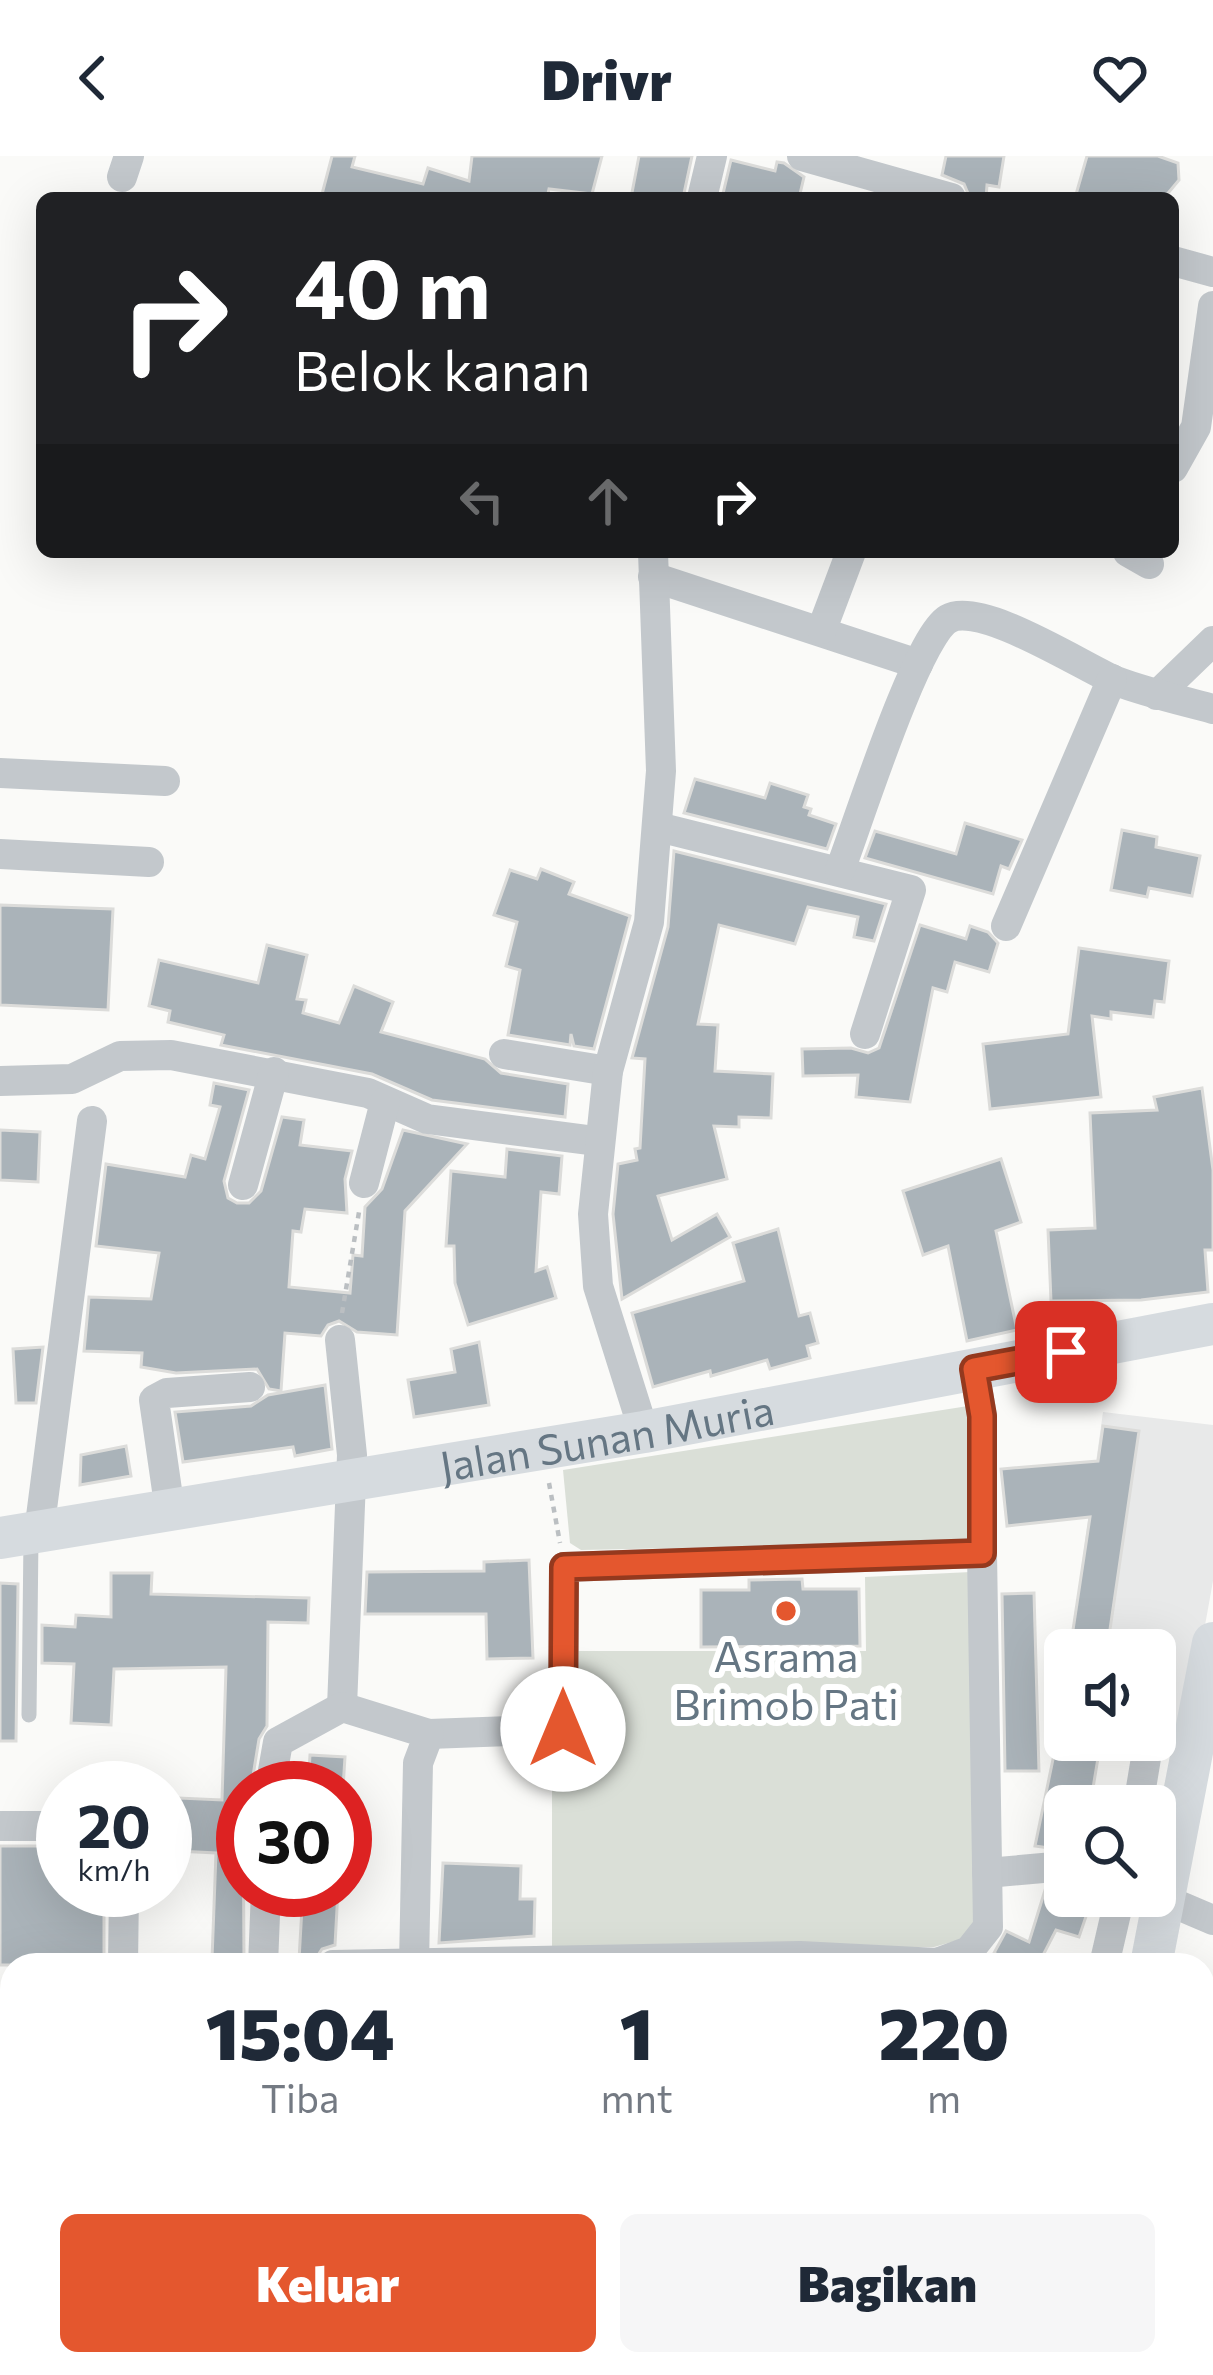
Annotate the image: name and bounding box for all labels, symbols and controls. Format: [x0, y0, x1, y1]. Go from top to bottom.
icon: back [60, 45, 126, 111]
text: Drivr [541, 45, 672, 111]
icon: heart [1087, 45, 1153, 111]
text: 40 m [294, 234, 491, 336]
icon: right [96, 240, 252, 396]
text: Belok kanan [294, 336, 591, 402]
icon: left [449, 468, 515, 534]
icon: ahead [575, 468, 641, 534]
icon: right [701, 468, 767, 534]
pin [1015, 1301, 1117, 1403]
icon: arrive [1033, 1319, 1099, 1385]
street label: Jalan Sunan Muria [436, 1382, 778, 1491]
marker: Asrama Brimob Pati [773, 1598, 799, 1624]
place label: Asrama Brimob Pati [673, 1629, 899, 1729]
map controls [1044, 1629, 1176, 1917]
button: sound [1044, 1629, 1176, 1761]
position arrow [500, 1666, 626, 1792]
speed limit sign: 30 [216, 1761, 372, 1917]
button: search [1044, 1785, 1176, 1917]
text: 20 [77, 1787, 151, 1860]
text: km/h [78, 1850, 150, 1887]
text: 15:04 [206, 1987, 395, 2075]
text: 1 [620, 1987, 653, 2075]
text: 220 [878, 1987, 1009, 2075]
text: Tiba [261, 2073, 339, 2121]
text: mnt [600, 2073, 673, 2121]
text: m [927, 2073, 961, 2121]
button: Keluar [60, 2214, 596, 2352]
button: Bagikan [620, 2214, 1155, 2352]

